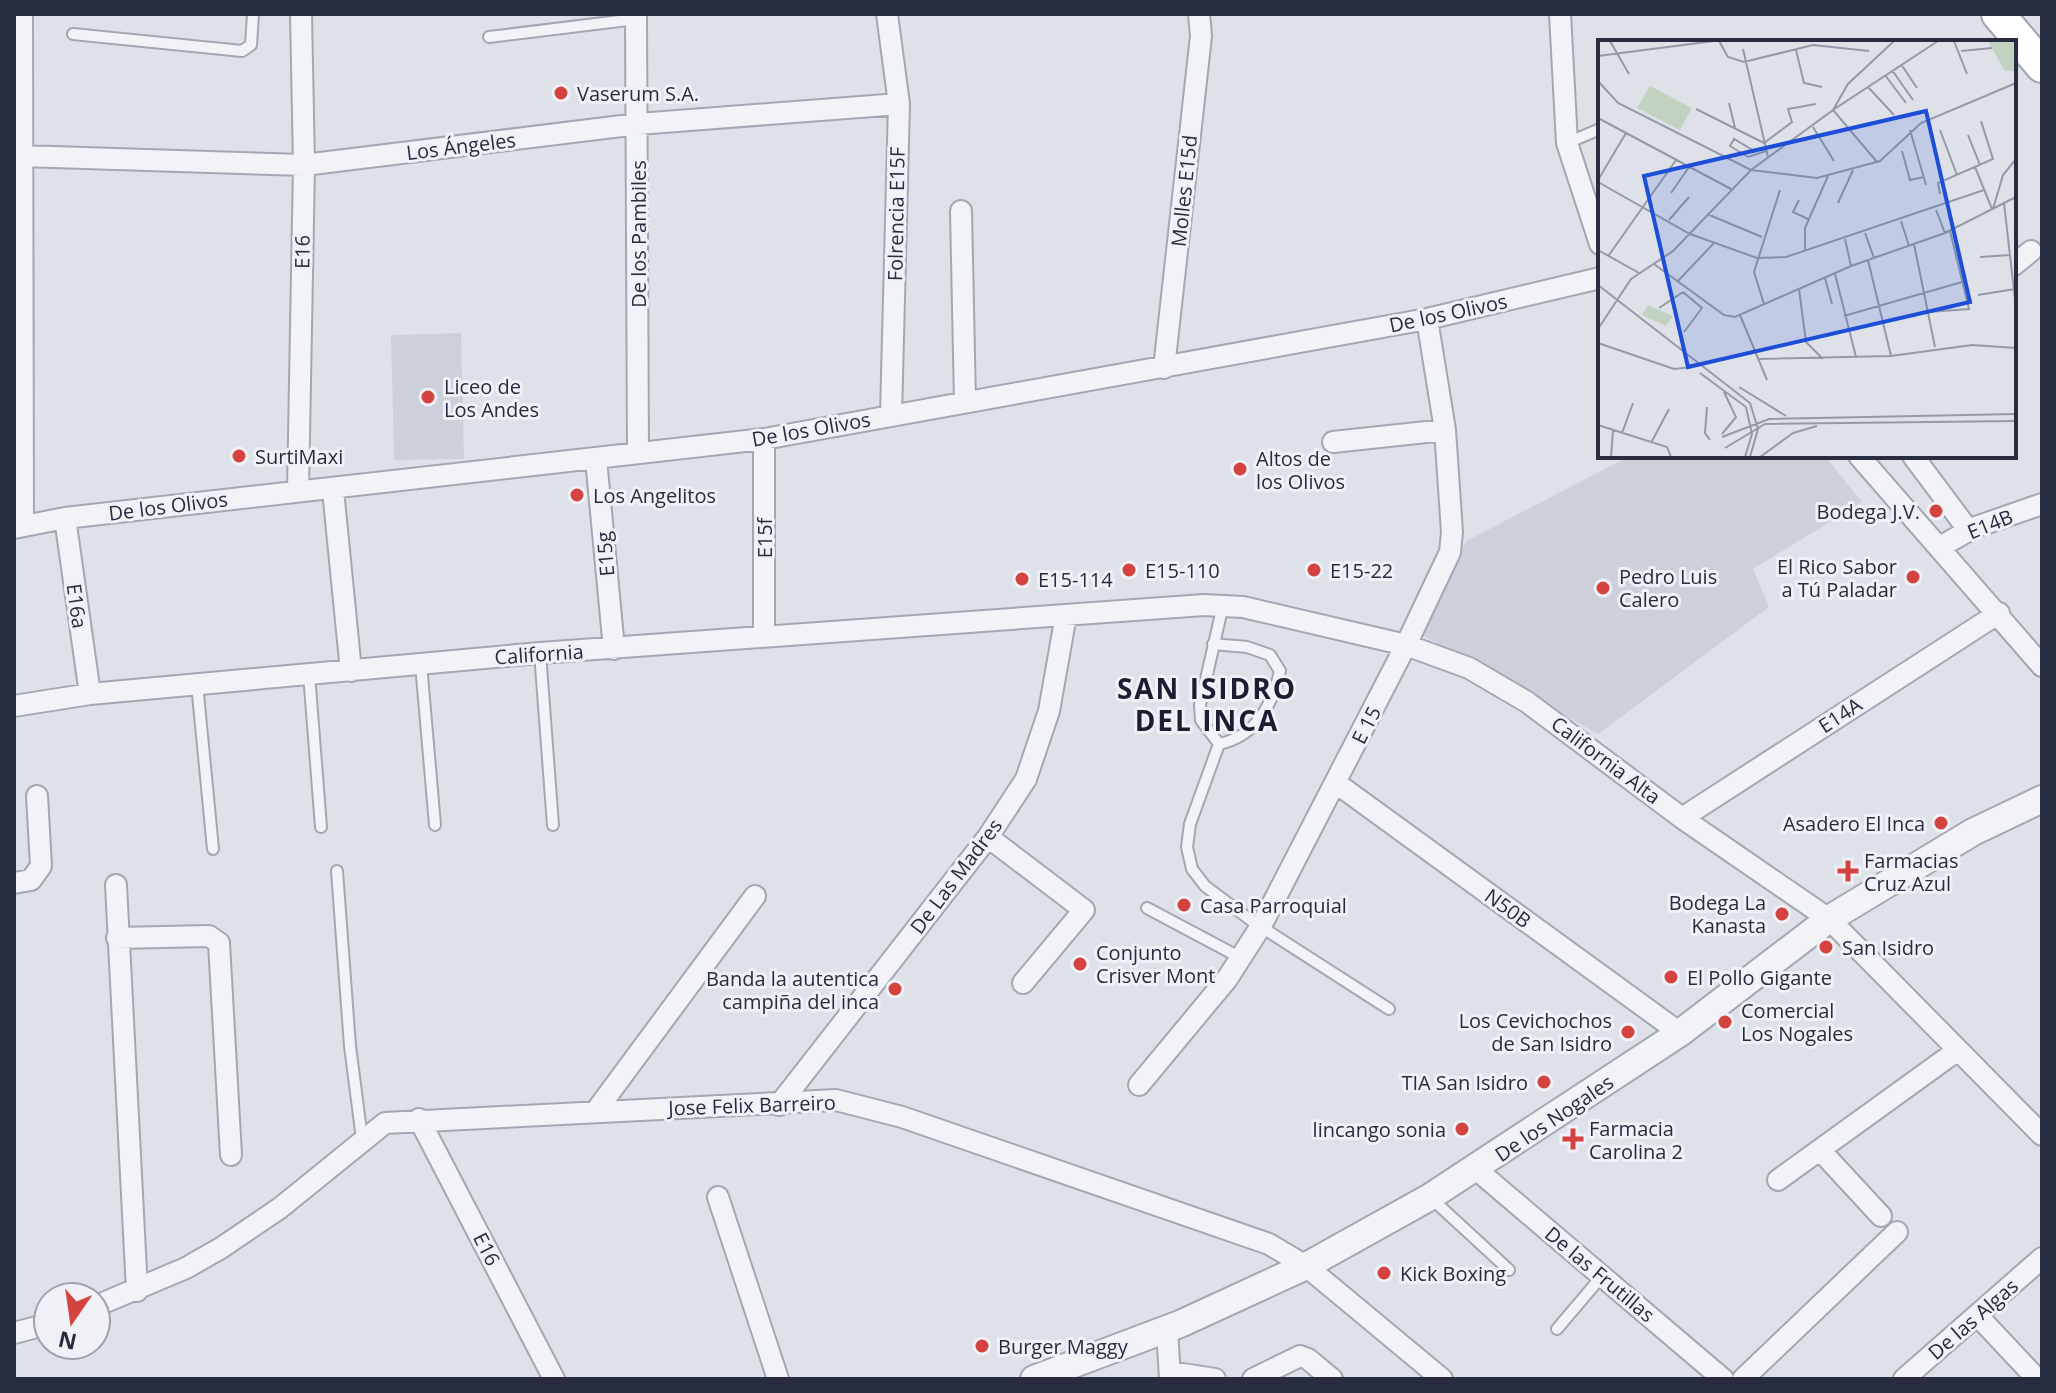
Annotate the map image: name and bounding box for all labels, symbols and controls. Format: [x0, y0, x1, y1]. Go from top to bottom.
inset map [1598, 40, 2016, 458]
place label: Vaserum S.A. [577, 80, 699, 107]
marker: Vaserum S.A. [552, 84, 570, 102]
street label: Los Ángeles [405, 126, 517, 166]
street label: Molles E15d [1165, 134, 1203, 248]
street label: Folrencia E15F [881, 147, 911, 281]
street label: De los Pambiles [625, 160, 652, 308]
street label: E16 [288, 235, 316, 269]
street label: De los Olivos [1387, 287, 1509, 339]
place label: Liceo de Los Andes [444, 373, 539, 423]
marker: Liceo de Los Andes [419, 388, 437, 406]
street label: De los Olivos [750, 405, 872, 453]
place label: SurtiMaxi [255, 443, 343, 470]
place label: Altos de los Olivos [1256, 445, 1345, 495]
marker: SurtiMaxi [230, 447, 248, 465]
marker: Altos de los Olivos [1231, 460, 1249, 478]
place label: Los Angelitos [593, 482, 716, 509]
street label: De los Olivos [107, 485, 229, 527]
marker: Los Angelitos [568, 486, 586, 504]
place label: Bodega J.V. [1817, 498, 1920, 525]
marker: Bodega J.V. [1927, 502, 1945, 520]
street label: E14B [1963, 503, 2017, 545]
street label: E15f [751, 516, 778, 558]
street label: E15g [590, 530, 620, 578]
place label: El Rico Sabor a Tú Paladar [1777, 553, 1897, 603]
place label: E15-110 [1145, 557, 1220, 584]
place label: E15-22 [1330, 557, 1393, 584]
marker: E15-110 [1120, 561, 1138, 579]
marker: E15-22 [1305, 561, 1323, 579]
place label: Pedro Luis Calero [1619, 563, 1717, 613]
place label: E15-114 [1038, 566, 1113, 593]
marker: El Rico Sabor a Tú Paladar [1904, 568, 1922, 586]
marker: E15-114 [1013, 570, 1031, 588]
marker: Pedro Luis Calero [1594, 579, 1612, 597]
street label: E16a [60, 582, 94, 630]
street label: California [494, 637, 584, 671]
district label: SAN ISIDRO DEL INCA [1117, 669, 1297, 739]
street label: E14A [1813, 691, 1867, 739]
street label: E 15 [1345, 701, 1387, 749]
street label: California Alta [1546, 710, 1666, 810]
place label: Asadero El Inca [1783, 810, 1925, 837]
street label: De Las Madres [904, 813, 1008, 939]
marker: Asadero El Inca [1932, 814, 1950, 832]
place label: Farmacias Cruz Azul [1864, 847, 1959, 897]
marker: Farmacias Cruz Azul [1839, 862, 1857, 880]
street label: N50B [1479, 882, 1537, 934]
place label: Bodega La Kanasta [1669, 889, 1766, 939]
place label: Casa Parroquial [1200, 892, 1347, 919]
marker: Casa Parroquial [1175, 896, 1193, 914]
marker: Bodega La Kanasta [1773, 905, 1791, 923]
place label: San Isidro [1842, 934, 1934, 961]
marker: San Isidro [1817, 938, 1835, 956]
place label: Conjunto Crisver Mont [1096, 939, 1215, 989]
marker: Conjunto Crisver Mont [1071, 955, 1089, 973]
place label: El Pollo Gigante [1687, 964, 1832, 991]
place label: Banda la autentica campiña del inca [706, 965, 879, 1015]
marker: El Pollo Gigante [1662, 968, 1680, 986]
marker: Banda la autentica campiña del inca [886, 980, 904, 998]
place label: Comercial Los Nogales [1741, 997, 1853, 1047]
place label: Los Cevichochos de San Isidro [1459, 1007, 1612, 1057]
marker: Comercial Los Nogales [1716, 1013, 1734, 1031]
marker: Los Cevichochos de San Isidro [1619, 1023, 1637, 1041]
street label: De los Nogales [1489, 1068, 1619, 1168]
place label: TIA San Isidro [1401, 1069, 1528, 1096]
marker: TIA San Isidro [1535, 1073, 1553, 1091]
street label: Jose Felix Barreiro [666, 1089, 836, 1121]
place label: Farmacia Carolina 2 [1589, 1115, 1683, 1165]
place label: lincango sonia [1313, 1116, 1446, 1143]
marker: lincango sonia [1453, 1120, 1471, 1138]
marker: Farmacia Carolina 2 [1564, 1130, 1582, 1148]
street label: De las Frutillas [1539, 1220, 1661, 1328]
street label: E16 [467, 1228, 507, 1270]
place label: Kick Boxing [1400, 1260, 1506, 1287]
marker: Kick Boxing [1375, 1264, 1393, 1282]
street label: De las Algas [1922, 1272, 2024, 1366]
north arrow [32, 1281, 112, 1361]
text: N [55, 1325, 79, 1358]
place label: Burger Maggy [998, 1333, 1129, 1360]
marker: Burger Maggy [973, 1337, 991, 1355]

